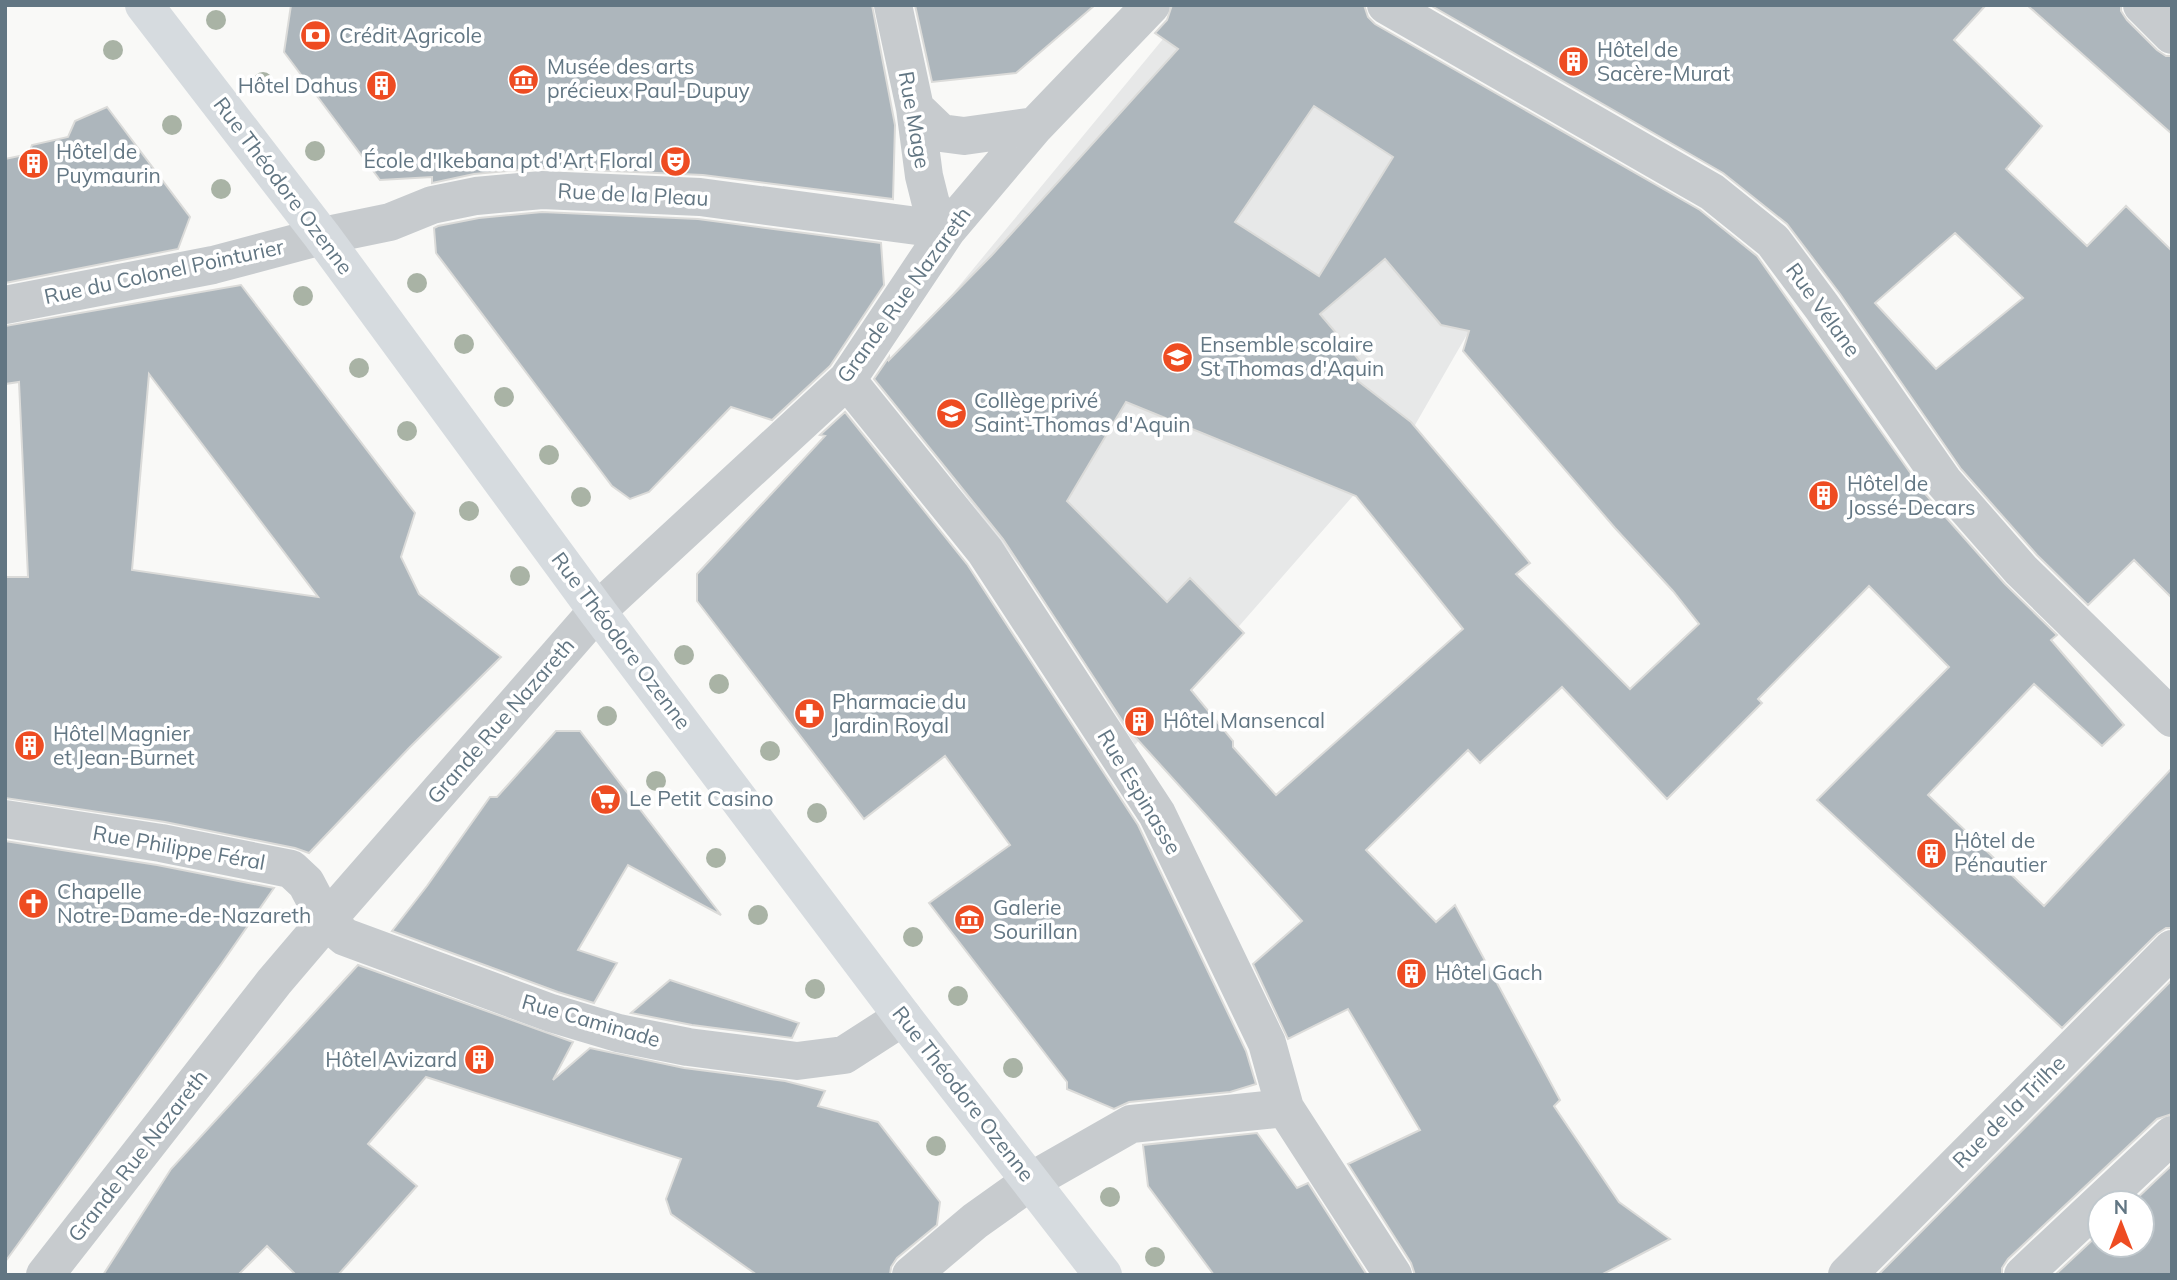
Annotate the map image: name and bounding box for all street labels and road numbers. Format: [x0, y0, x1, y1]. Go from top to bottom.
street label: Rue Mage [894, 69, 936, 170]
street label: Rue Théodore Ozenne [209, 92, 359, 279]
street label: Rue de la Pleau [557, 177, 709, 211]
street label: Grande Rue Nazareth [831, 201, 976, 387]
street label: Rue du Colonel Pointurier [42, 233, 286, 309]
street label: Rue Vélane [1781, 257, 1867, 361]
street label: Rue Théodore Ozenne [547, 547, 697, 734]
street label: Grande Rue Nazareth [421, 632, 579, 809]
street label: Rue Espinasse [1092, 724, 1187, 859]
street label: Rue Philippe Féral [91, 819, 267, 875]
street label: Rue Caminade [519, 988, 663, 1052]
street label: Rue Théodore Ozenne [887, 1001, 1040, 1186]
street label: Rue de la Trilhe [1947, 1050, 2070, 1173]
street label: Grande Rue Nazareth [62, 1064, 212, 1247]

